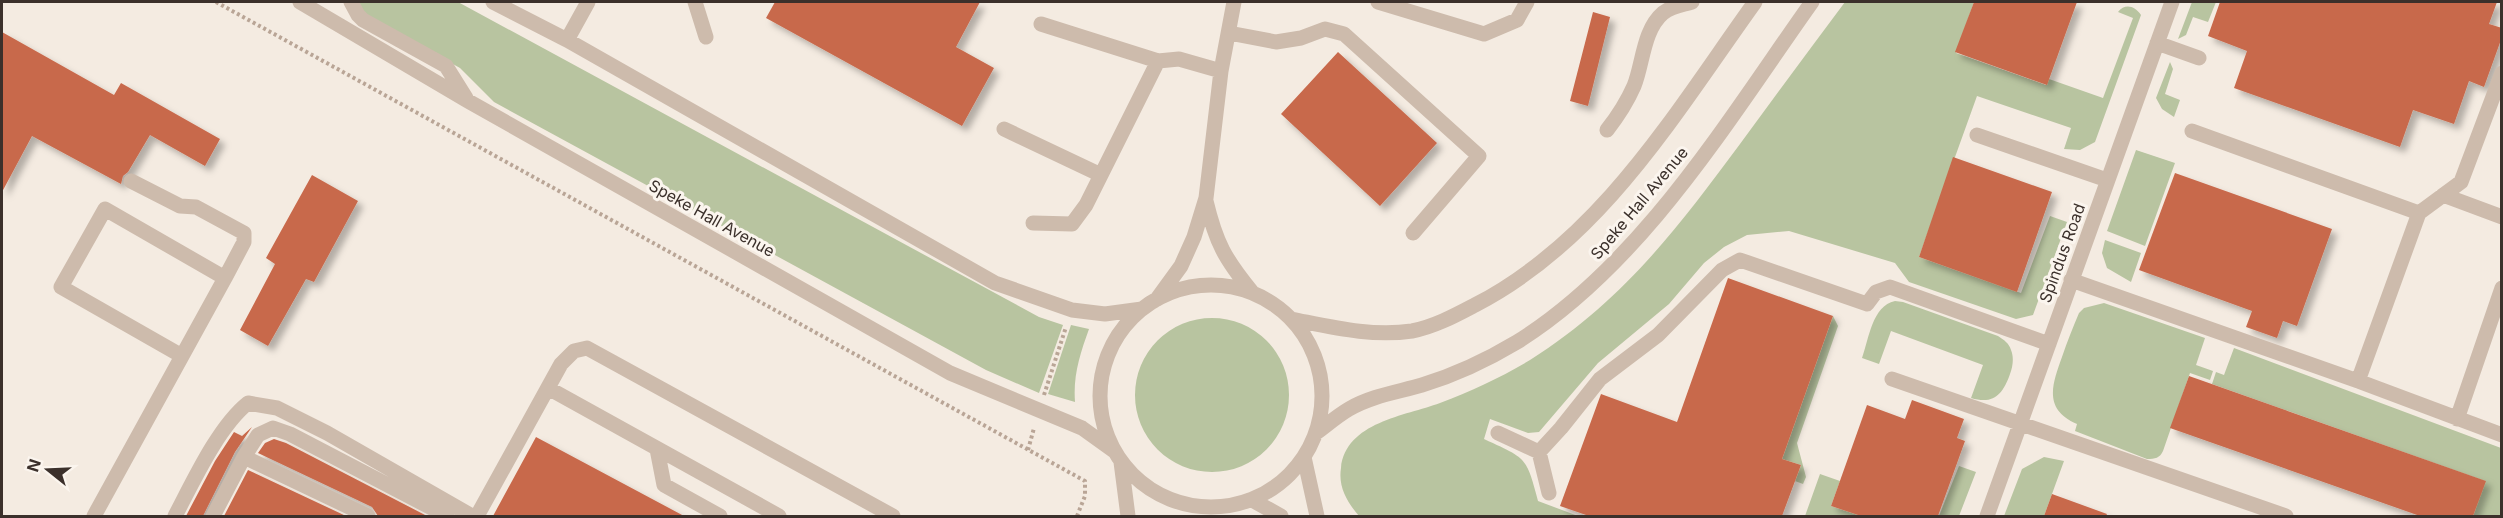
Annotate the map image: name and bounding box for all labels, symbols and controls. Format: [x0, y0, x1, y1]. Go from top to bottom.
street label: Speke Hall Avenue [1586, 143, 1692, 263]
street label: Speke Hall Avenue [646, 175, 778, 261]
street label: Spindus Road [2035, 201, 2089, 305]
north arrow [18, 440, 78, 500]
text: N [22, 456, 45, 474]

